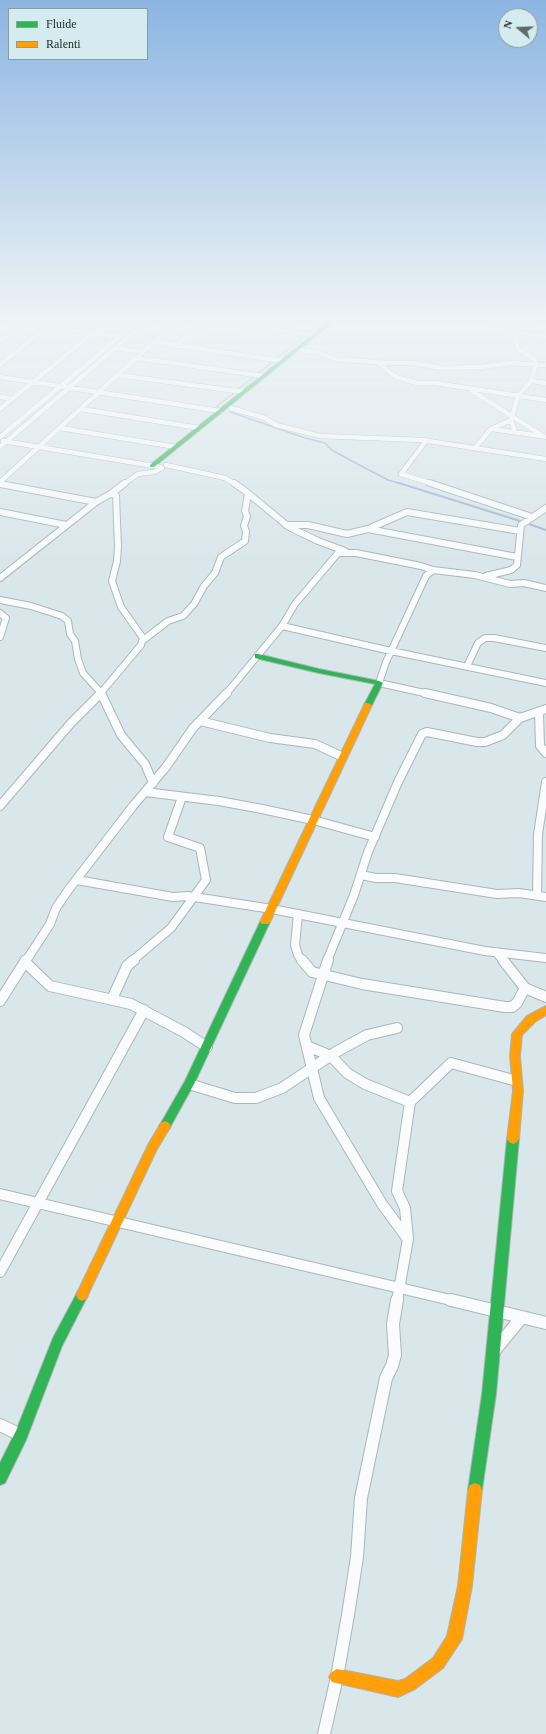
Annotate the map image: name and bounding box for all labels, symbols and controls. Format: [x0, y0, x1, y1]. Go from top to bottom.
legend [8, 8, 148, 60]
north arrow [498, 8, 538, 48]
text: Fluide [46, 17, 77, 31]
text: N [501, 19, 515, 30]
text: Ralenti [46, 37, 81, 51]

